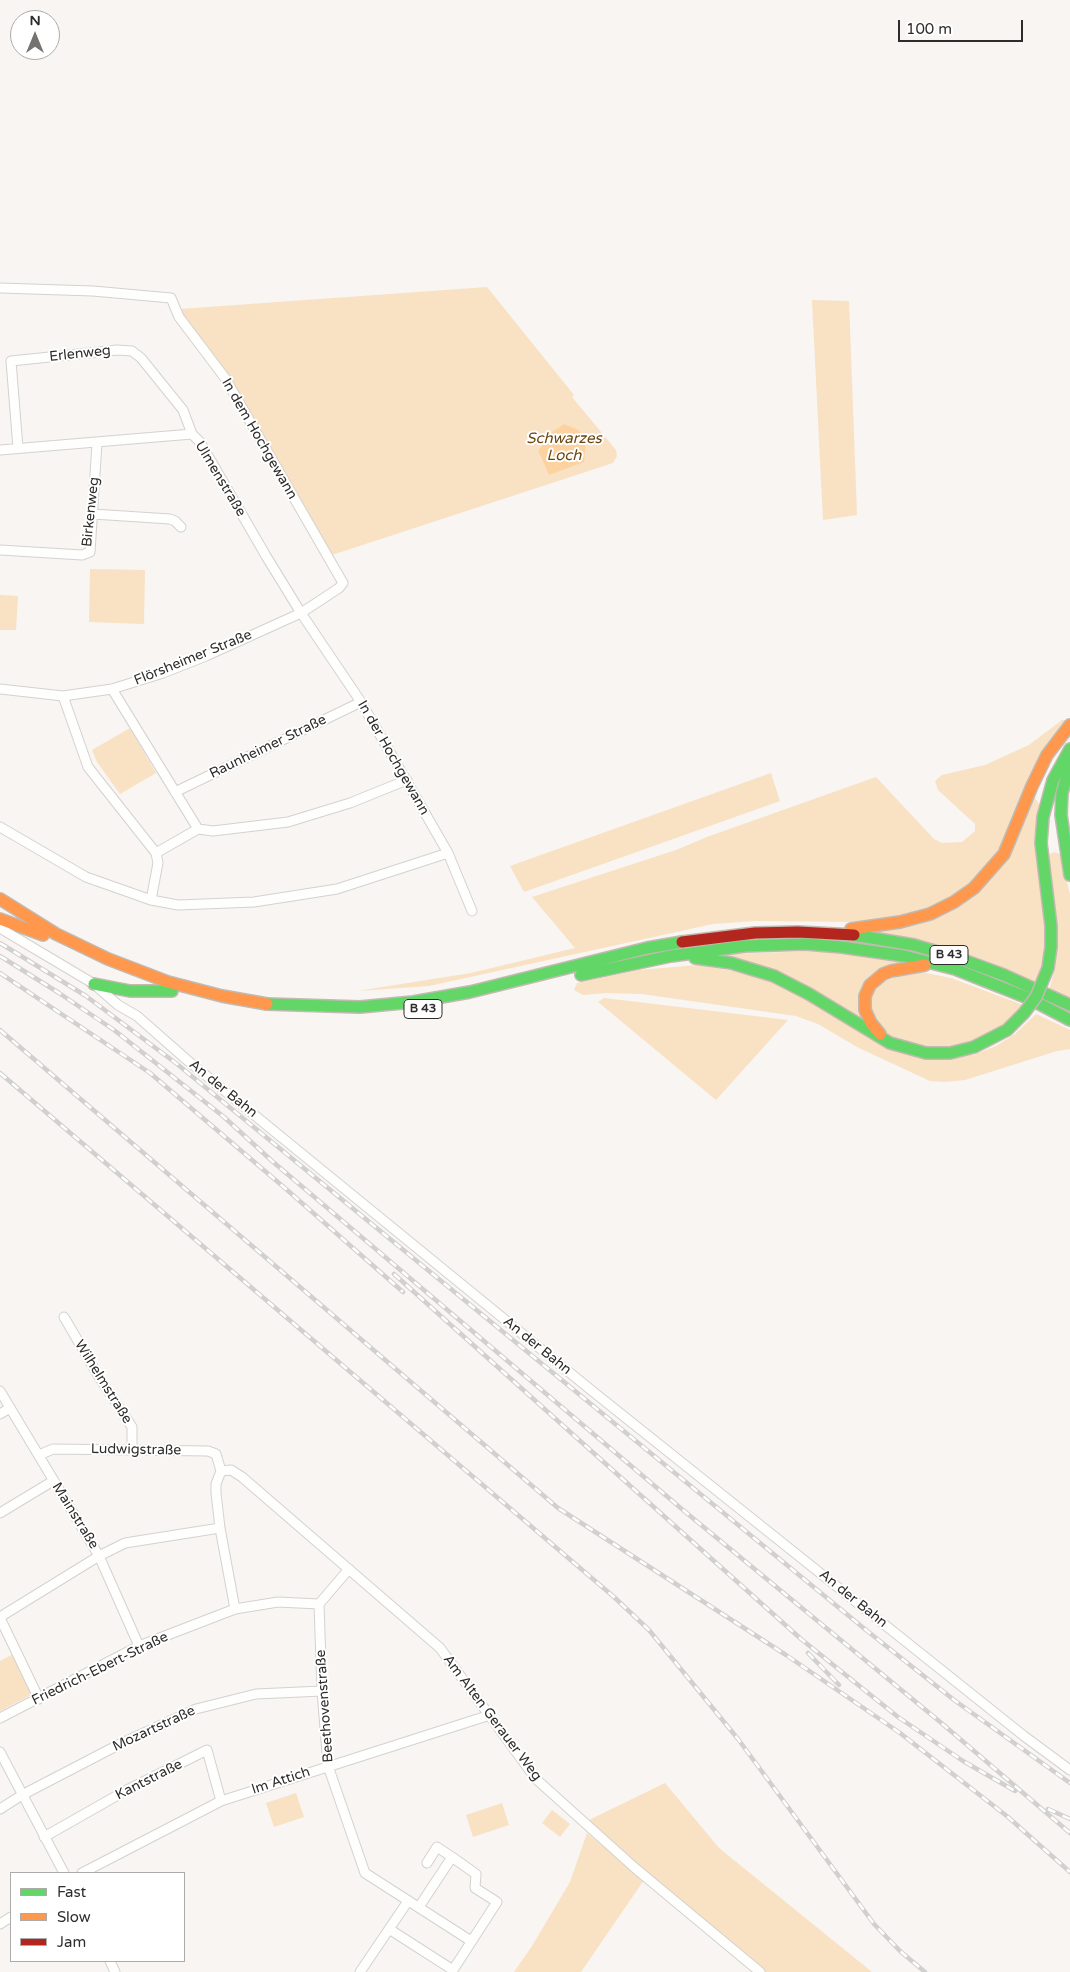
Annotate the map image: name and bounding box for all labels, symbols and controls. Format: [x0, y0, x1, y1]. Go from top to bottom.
north arrow [10, 10, 60, 60]
scale bar [900, 10, 1025, 42]
text: N [29, 12, 41, 29]
text: 100 m [906, 20, 952, 38]
street label: Erlenweg [48, 342, 112, 366]
street label: In dem Hochgewann [218, 376, 300, 502]
water label: Schwarzes Loch [526, 430, 602, 465]
street label: Ulmenstraße [191, 438, 249, 520]
street label: Birkenweg [79, 476, 103, 548]
street label: Flörsheimer Straße [132, 627, 254, 689]
street label: In der Hochgewann [353, 698, 433, 818]
street label: Raunheimer Straße [207, 711, 329, 783]
road number: B 43 [930, 946, 968, 964]
road number: B 43 [404, 1000, 442, 1019]
street label: An der Bahn [185, 1056, 261, 1122]
street label: An der Bahn [499, 1313, 575, 1379]
street label: Wilhelmstraße [71, 1337, 135, 1427]
street label: Ludwigstraße [91, 1441, 181, 1459]
street label: Mainstraße [48, 1480, 102, 1552]
street label: An der Bahn [815, 1566, 891, 1632]
street label: Friedrich-Ebert-Straße [29, 1629, 171, 1709]
street label: Beethovenstraße [313, 1649, 337, 1763]
street label: Am Alten Gerauer Weg [439, 1652, 545, 1784]
street label: Mozartstraße [110, 1703, 198, 1755]
street label: Kantstraße [113, 1756, 185, 1804]
street label: Im Attich [250, 1764, 312, 1798]
legend [10, 1872, 185, 1962]
text: Fast [57, 1883, 86, 1901]
text: Slow [57, 1908, 91, 1926]
text: Jam [57, 1933, 86, 1951]

